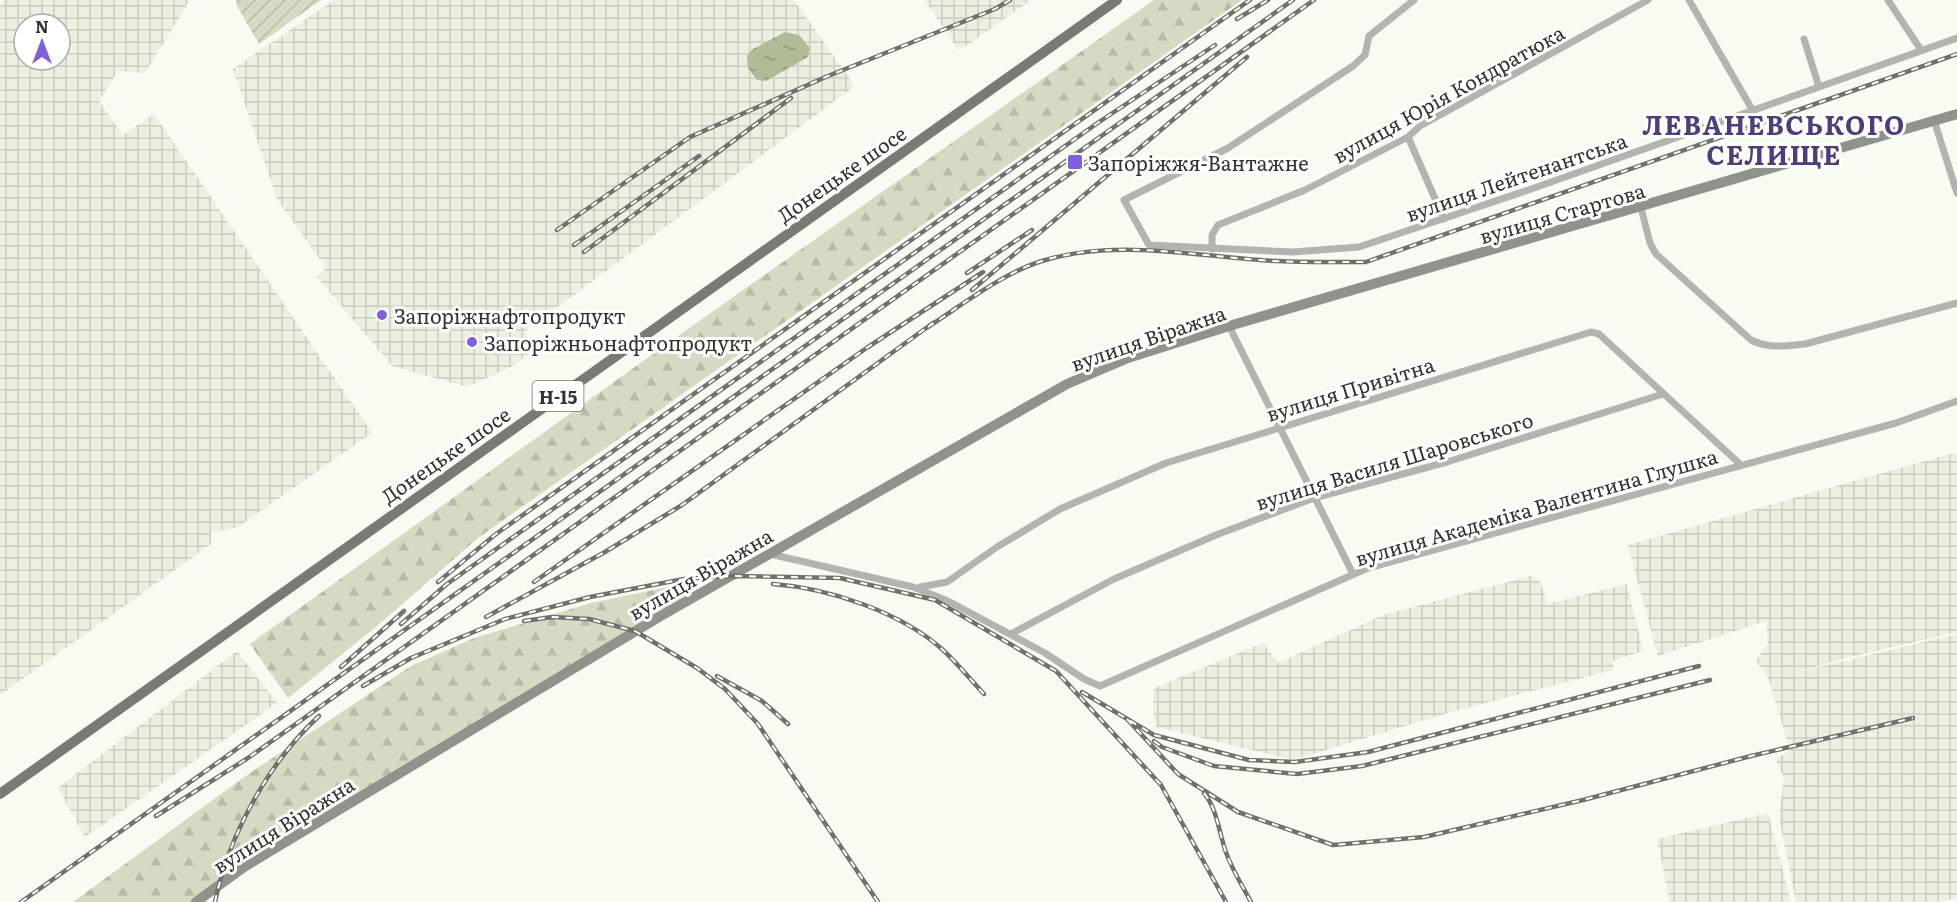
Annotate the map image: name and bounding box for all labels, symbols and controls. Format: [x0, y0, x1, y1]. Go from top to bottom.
north arrow [12, 12, 72, 72]
text: N [35, 14, 49, 38]
street label: вулиця Юрія Кондратюка [1327, 17, 1570, 169]
district label: ЛЕВАНЕВСЬКОГО СЕЛИЩЕ [1642, 104, 1906, 173]
street label: Донецьке шосе [770, 117, 912, 229]
street label: вулиця Лейтенантська [1401, 124, 1631, 228]
place label: Запоріжжя-Вантажне [1088, 147, 1309, 177]
marker: Запоріжжя-Вантажне [1066, 153, 1084, 171]
street label: вулиця Стартова [1476, 174, 1649, 250]
street label: вулиця Віражна [1067, 296, 1230, 378]
place label: Запоріжнафтопродукт [394, 300, 626, 330]
marker: Запоріжнафтопродукт [375, 308, 389, 322]
place label: Запоріжньонафтопродукт [484, 327, 752, 357]
marker: Запоріжньонафтопродукт [465, 335, 479, 349]
street label: вулиця Привітна [1262, 348, 1438, 428]
road number: Н-15 [532, 381, 584, 411]
street label: Донецьке шосе [374, 398, 516, 510]
street label: вулиця Василя Шаровського [1252, 403, 1536, 517]
street label: вулиця Академіка Валентина Глушка [1351, 440, 1721, 572]
street label: вулиця Віражна [622, 519, 778, 626]
street label: вулиця Віражна [206, 768, 360, 880]

